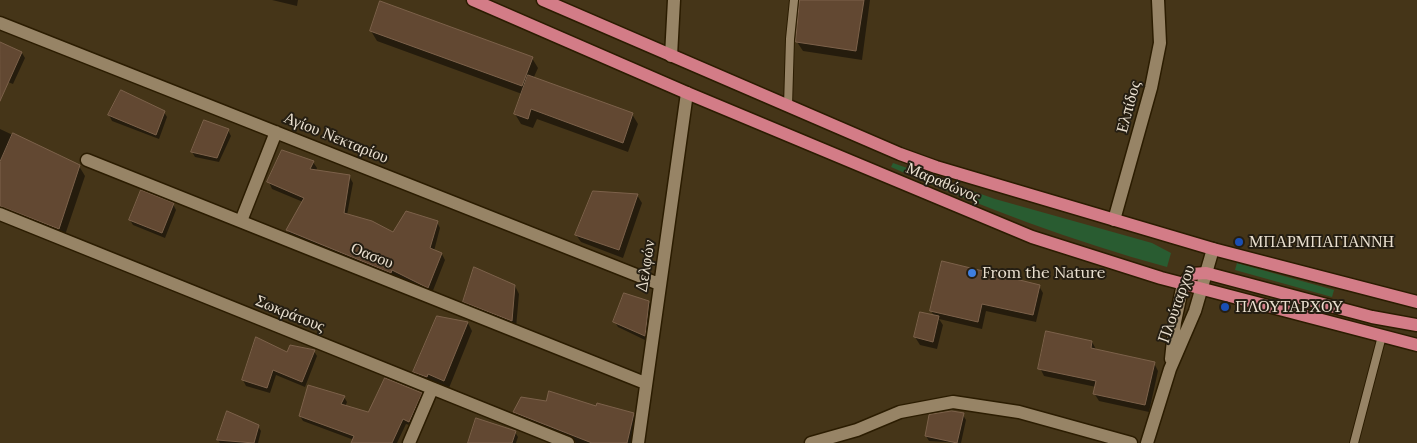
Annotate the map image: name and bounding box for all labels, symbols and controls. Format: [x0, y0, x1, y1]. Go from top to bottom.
street label: Ελπίδος [1113, 79, 1145, 135]
street label: Αγίου Νεκταρίου [281, 108, 391, 168]
street label: Μαραθώνος [903, 159, 983, 207]
place label: ΜΠΑΡΜΠΑΓΙΑΝΝΗ [1249, 232, 1394, 252]
marker: ΜΠΑΡΜΠΑΓΙΑΝΝΗ [1233, 236, 1245, 248]
street label: Οασου [348, 239, 396, 273]
street label: Δελφών [632, 239, 660, 293]
street label: Πλούταρχου [1155, 262, 1199, 346]
place label: From the Nature [982, 263, 1105, 283]
marker: From the Nature [966, 267, 978, 279]
street label: Σωκράτους [253, 291, 327, 337]
place label: ΠΛΟΥΤΑΡΧΟΥ [1235, 297, 1343, 317]
marker: ΠΛΟΥΤΑΡΧΟΥ [1219, 301, 1231, 313]

